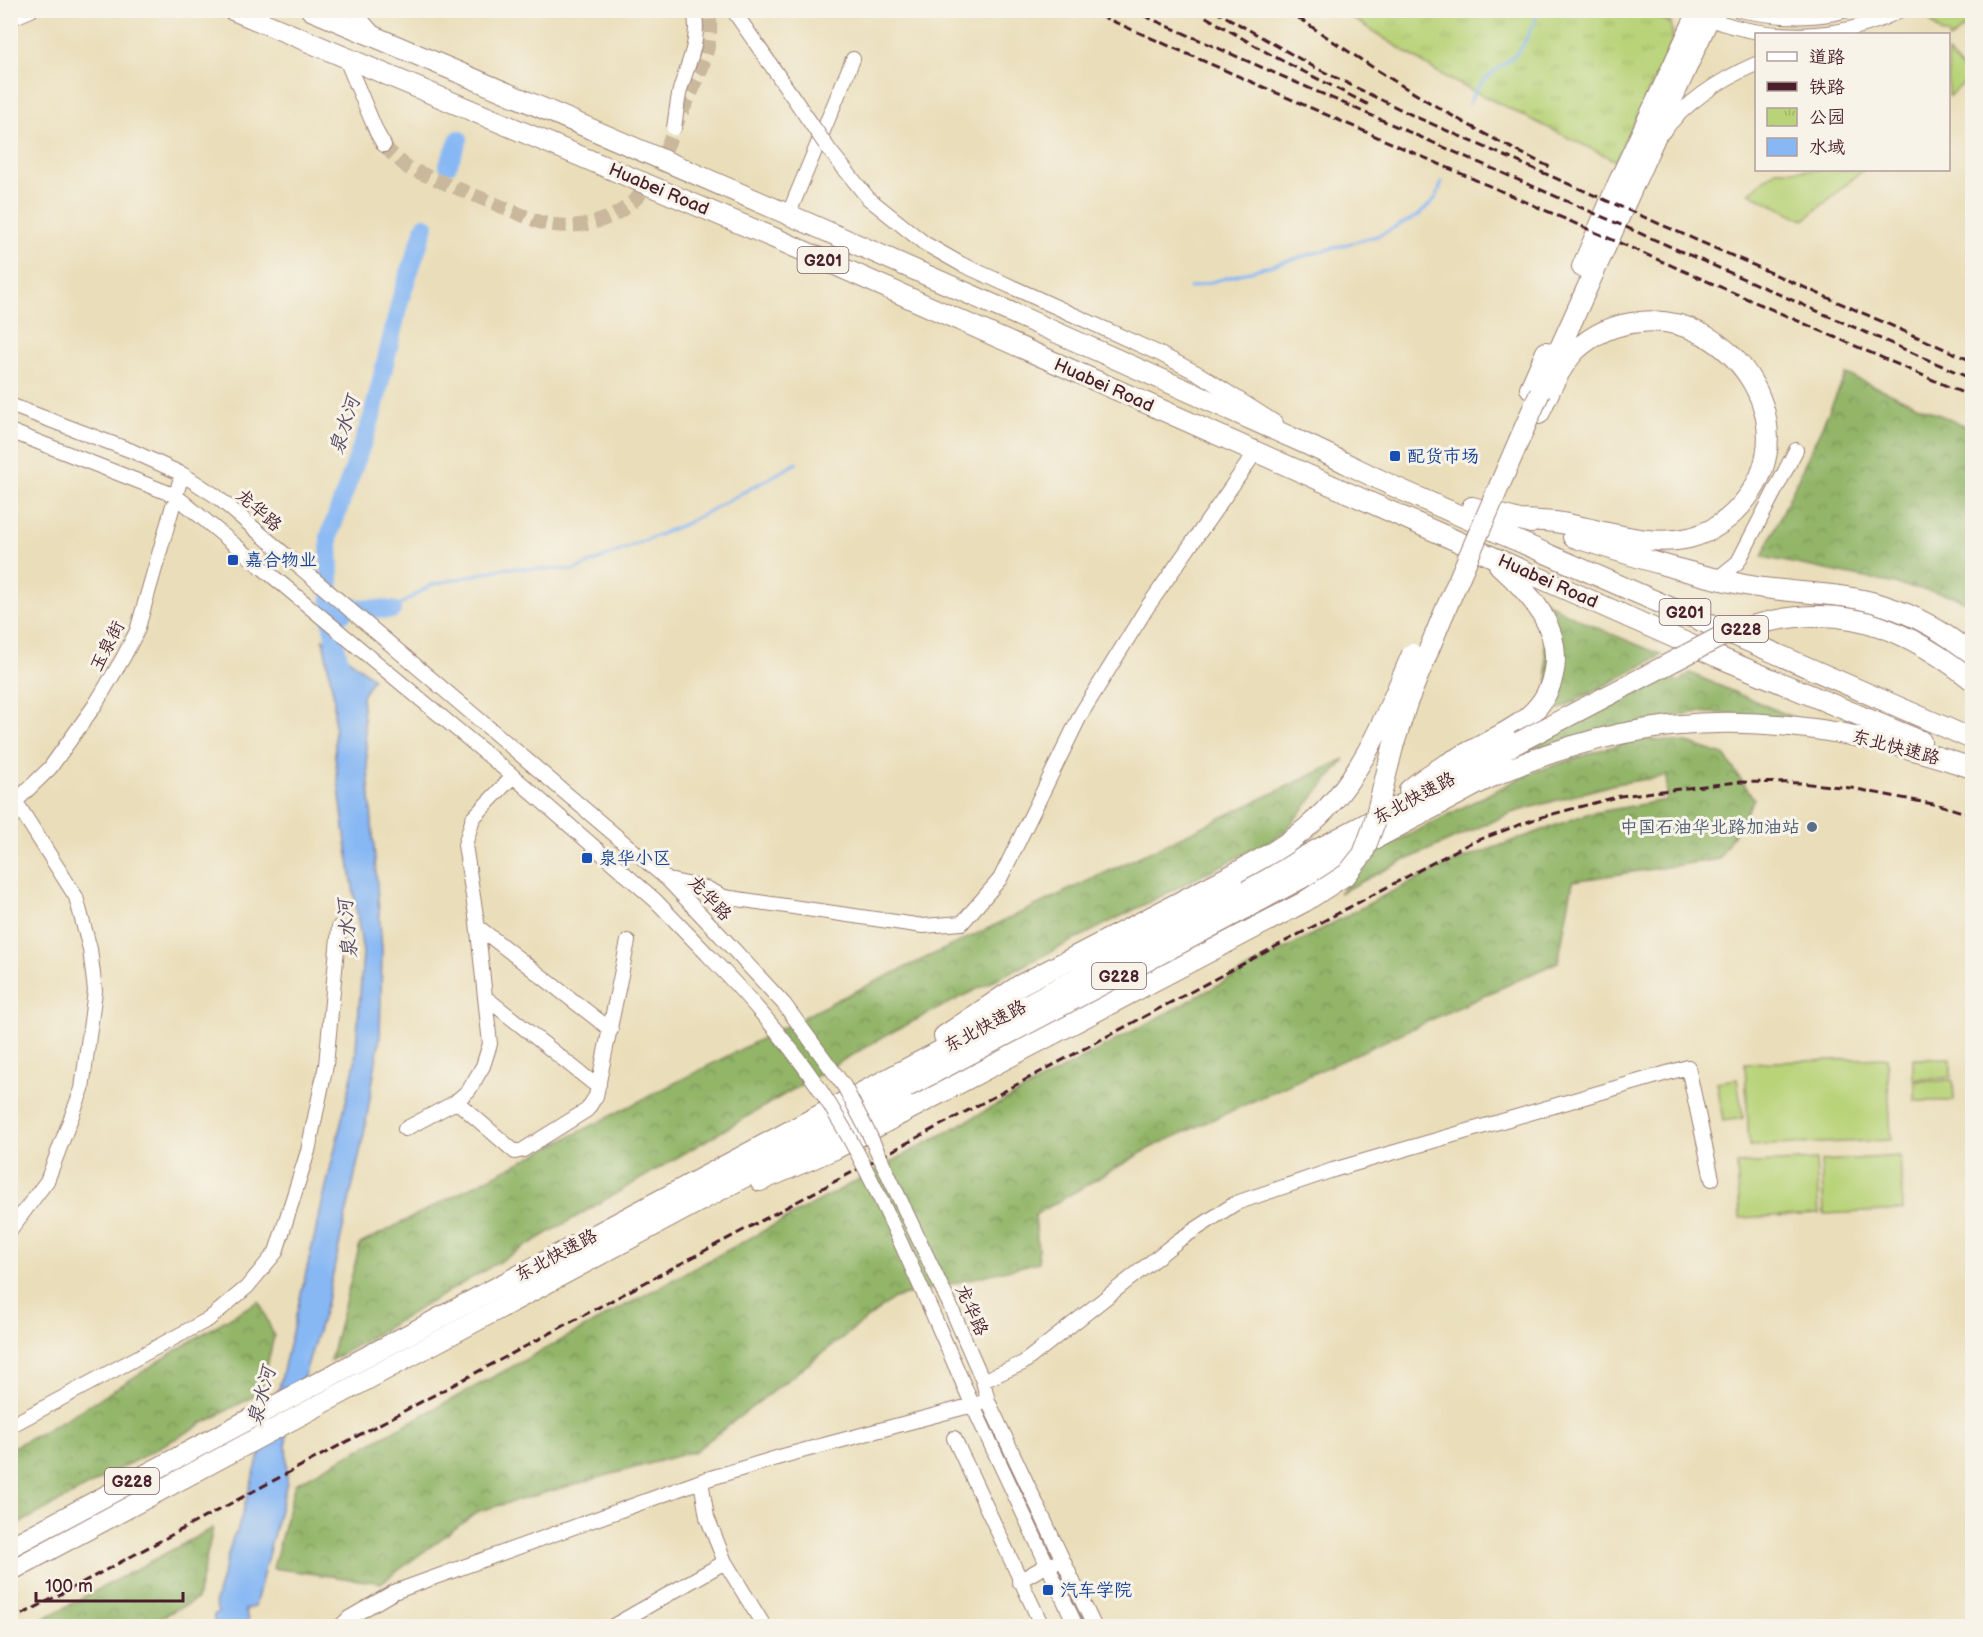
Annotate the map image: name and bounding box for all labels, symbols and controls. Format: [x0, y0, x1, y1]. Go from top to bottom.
legend [1755, 33, 1950, 171]
text: 道路 [1809, 47, 1845, 68]
text: 铁路 [1809, 77, 1845, 98]
text: 公园 [1809, 107, 1845, 128]
text: 水域 [1809, 137, 1845, 158]
street label: Huabei Road [606, 159, 712, 220]
road number: G201 [798, 247, 848, 273]
street label: Huabei Road [1051, 354, 1157, 417]
water label: 泉水河 [324, 390, 367, 458]
place label: 配货市场 [1407, 446, 1479, 467]
marker: 配货市场 [1388, 449, 1402, 463]
street label: 龙华路 [231, 485, 286, 536]
place label: 嘉合物业 [245, 550, 317, 571]
street label: Huabei Road [1495, 550, 1601, 613]
marker: 嘉合物业 [226, 553, 240, 567]
road number: G201 [1660, 599, 1710, 625]
road number: G228 [1714, 616, 1768, 642]
street label: 玉泉街 [86, 617, 129, 675]
street label: 东北快速路 [1850, 726, 1942, 769]
street label: 东北快速路 [1370, 768, 1459, 829]
place label: 中国石油华北路加油站 [1620, 817, 1800, 838]
marker: 中国石油华北路加油站 [1805, 820, 1819, 834]
place label: 泉华小区 [599, 848, 671, 869]
marker: 泉华小区 [580, 851, 594, 865]
street label: 龙华路 [684, 871, 736, 925]
water label: 泉水河 [333, 895, 363, 960]
road number: G228 [1092, 963, 1146, 989]
street label: 东北快速路 [941, 996, 1030, 1057]
street label: 东北快速路 [512, 1225, 601, 1286]
street label: 龙华路 [951, 1281, 992, 1339]
water label: 泉水河 [243, 1361, 282, 1428]
road number: G228 [105, 1468, 159, 1494]
scale bar [36, 1565, 183, 1603]
text: 100 m [45, 1576, 93, 1597]
place label: 汽车学院 [1060, 1580, 1132, 1601]
marker: 汽车学院 [1041, 1583, 1055, 1597]

